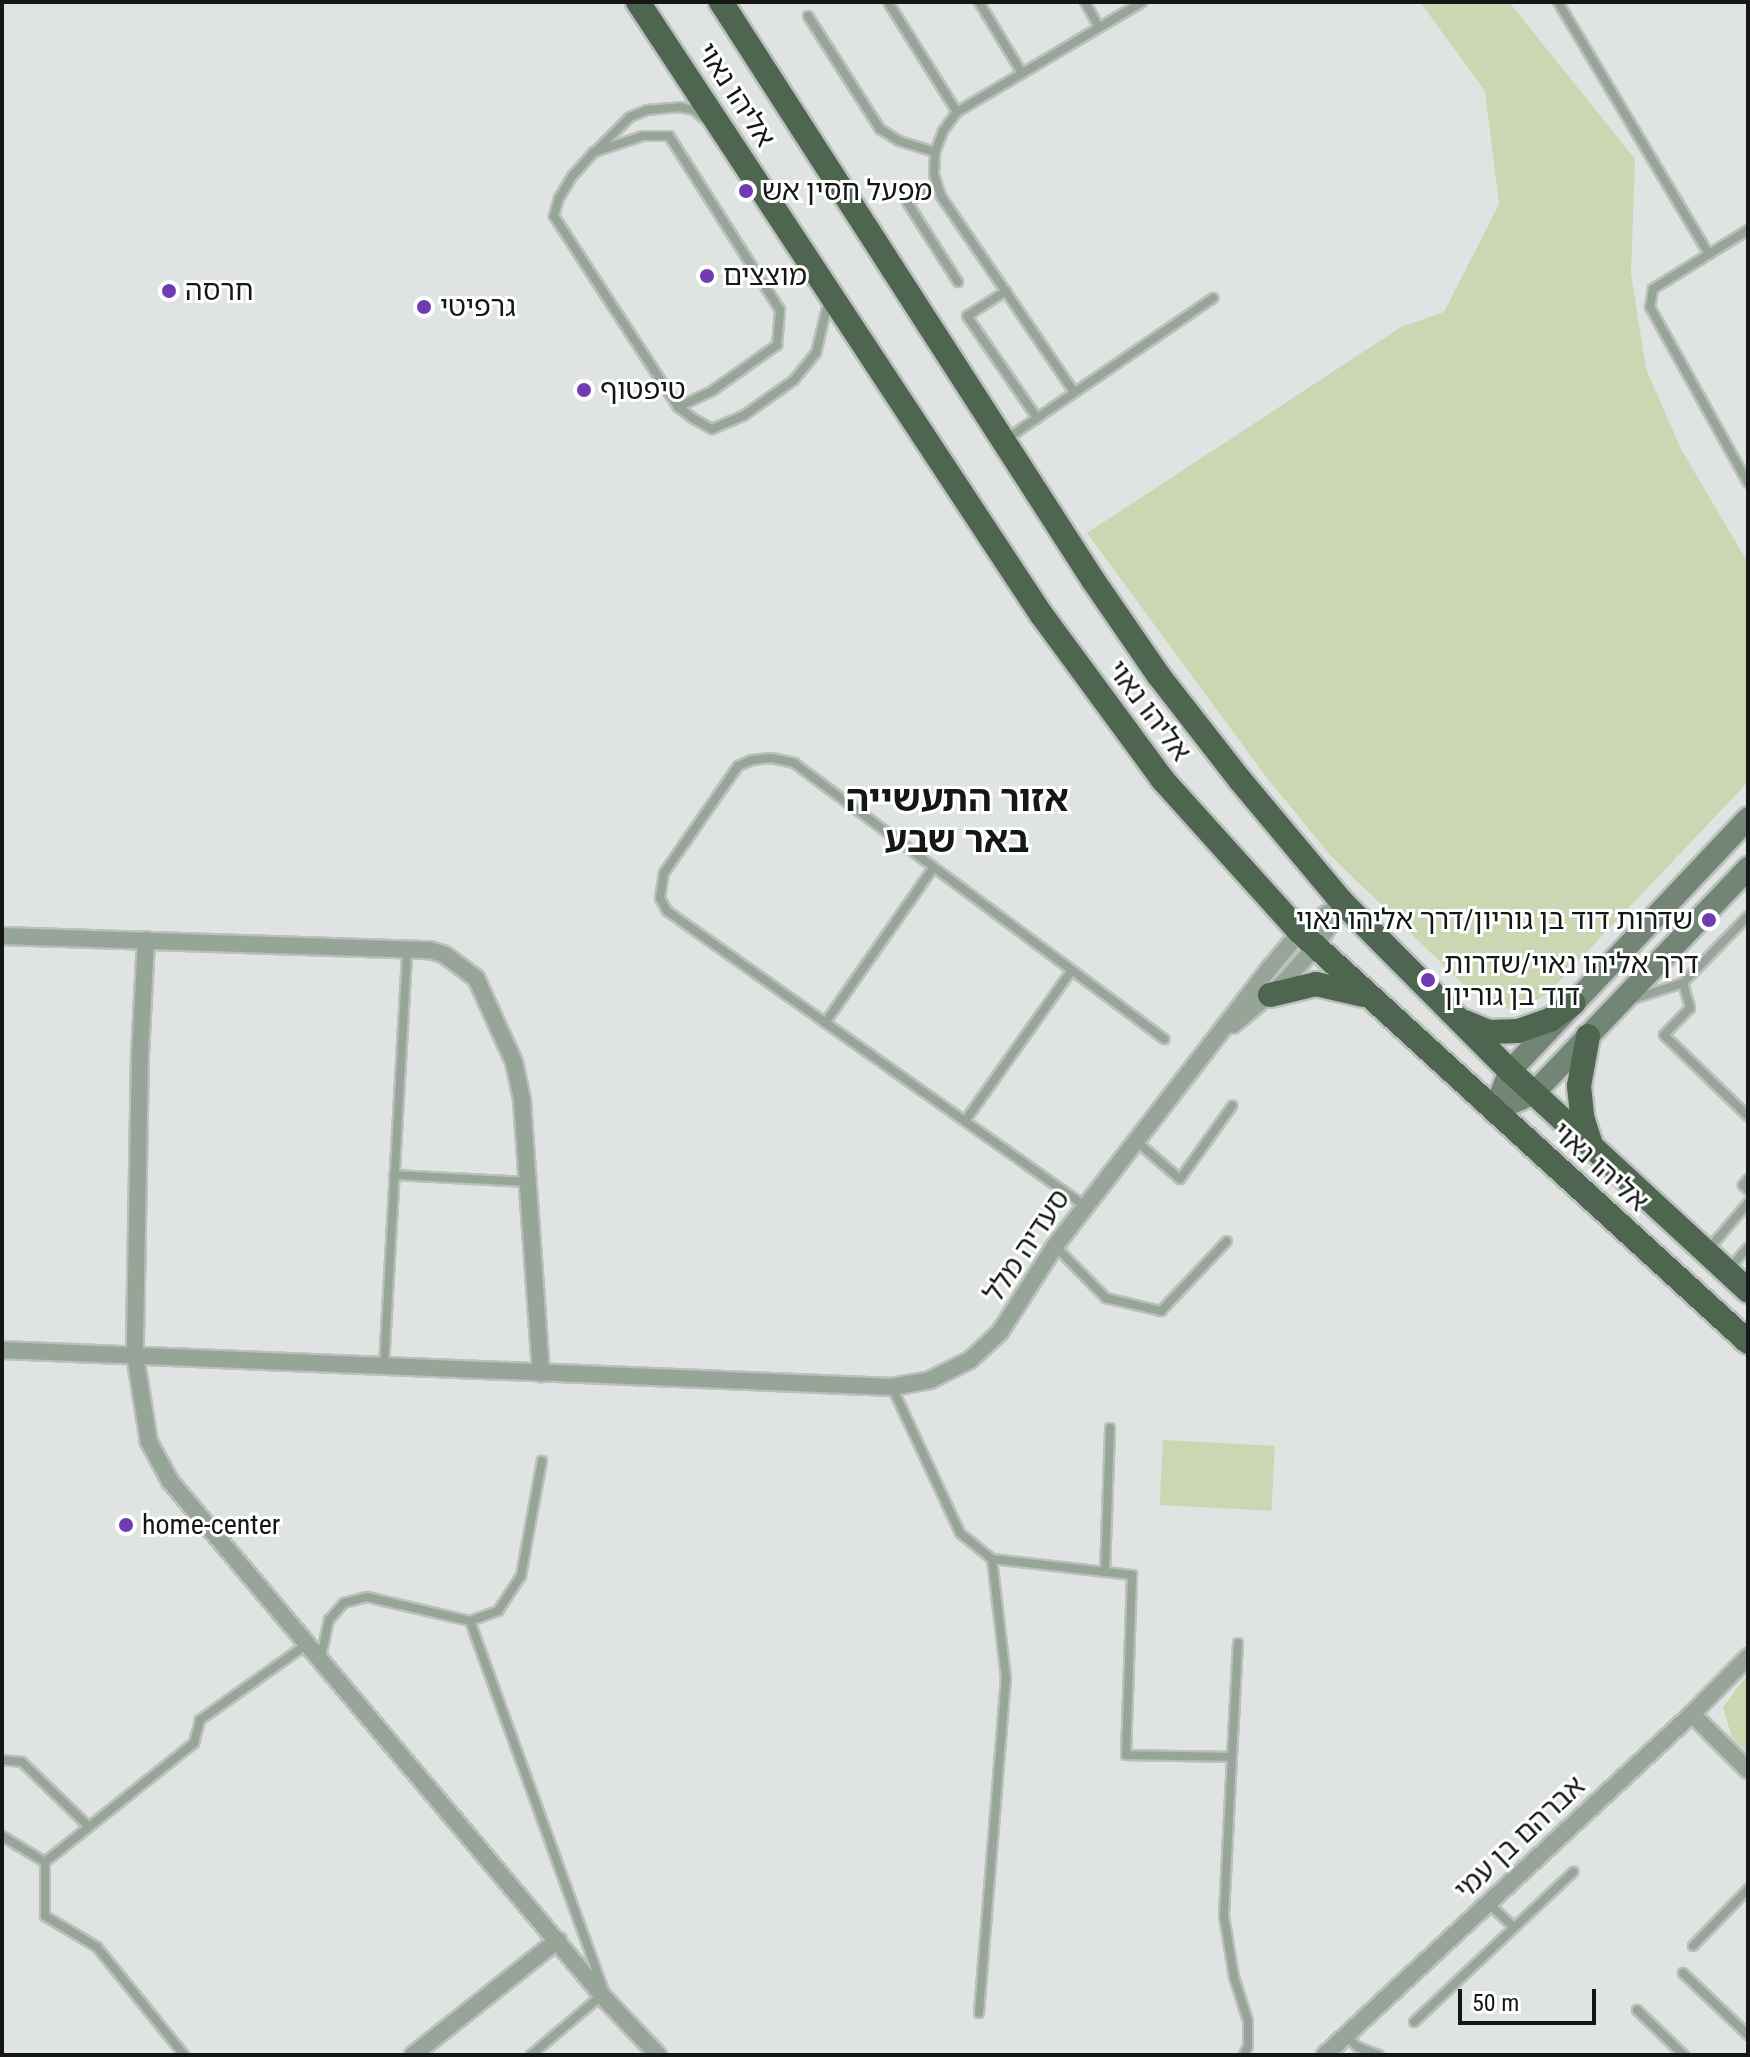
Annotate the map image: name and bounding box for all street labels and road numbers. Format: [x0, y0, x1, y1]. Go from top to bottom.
street label: אליהו נאוי [690, 37, 782, 153]
street label: אליהו נאוי [1100, 654, 1198, 768]
street label: אליהו נאוי [1545, 1115, 1655, 1219]
street label: סעדיה מלל [977, 1183, 1077, 1309]
street label: אברהם בן עמי [1448, 1769, 1592, 1907]

